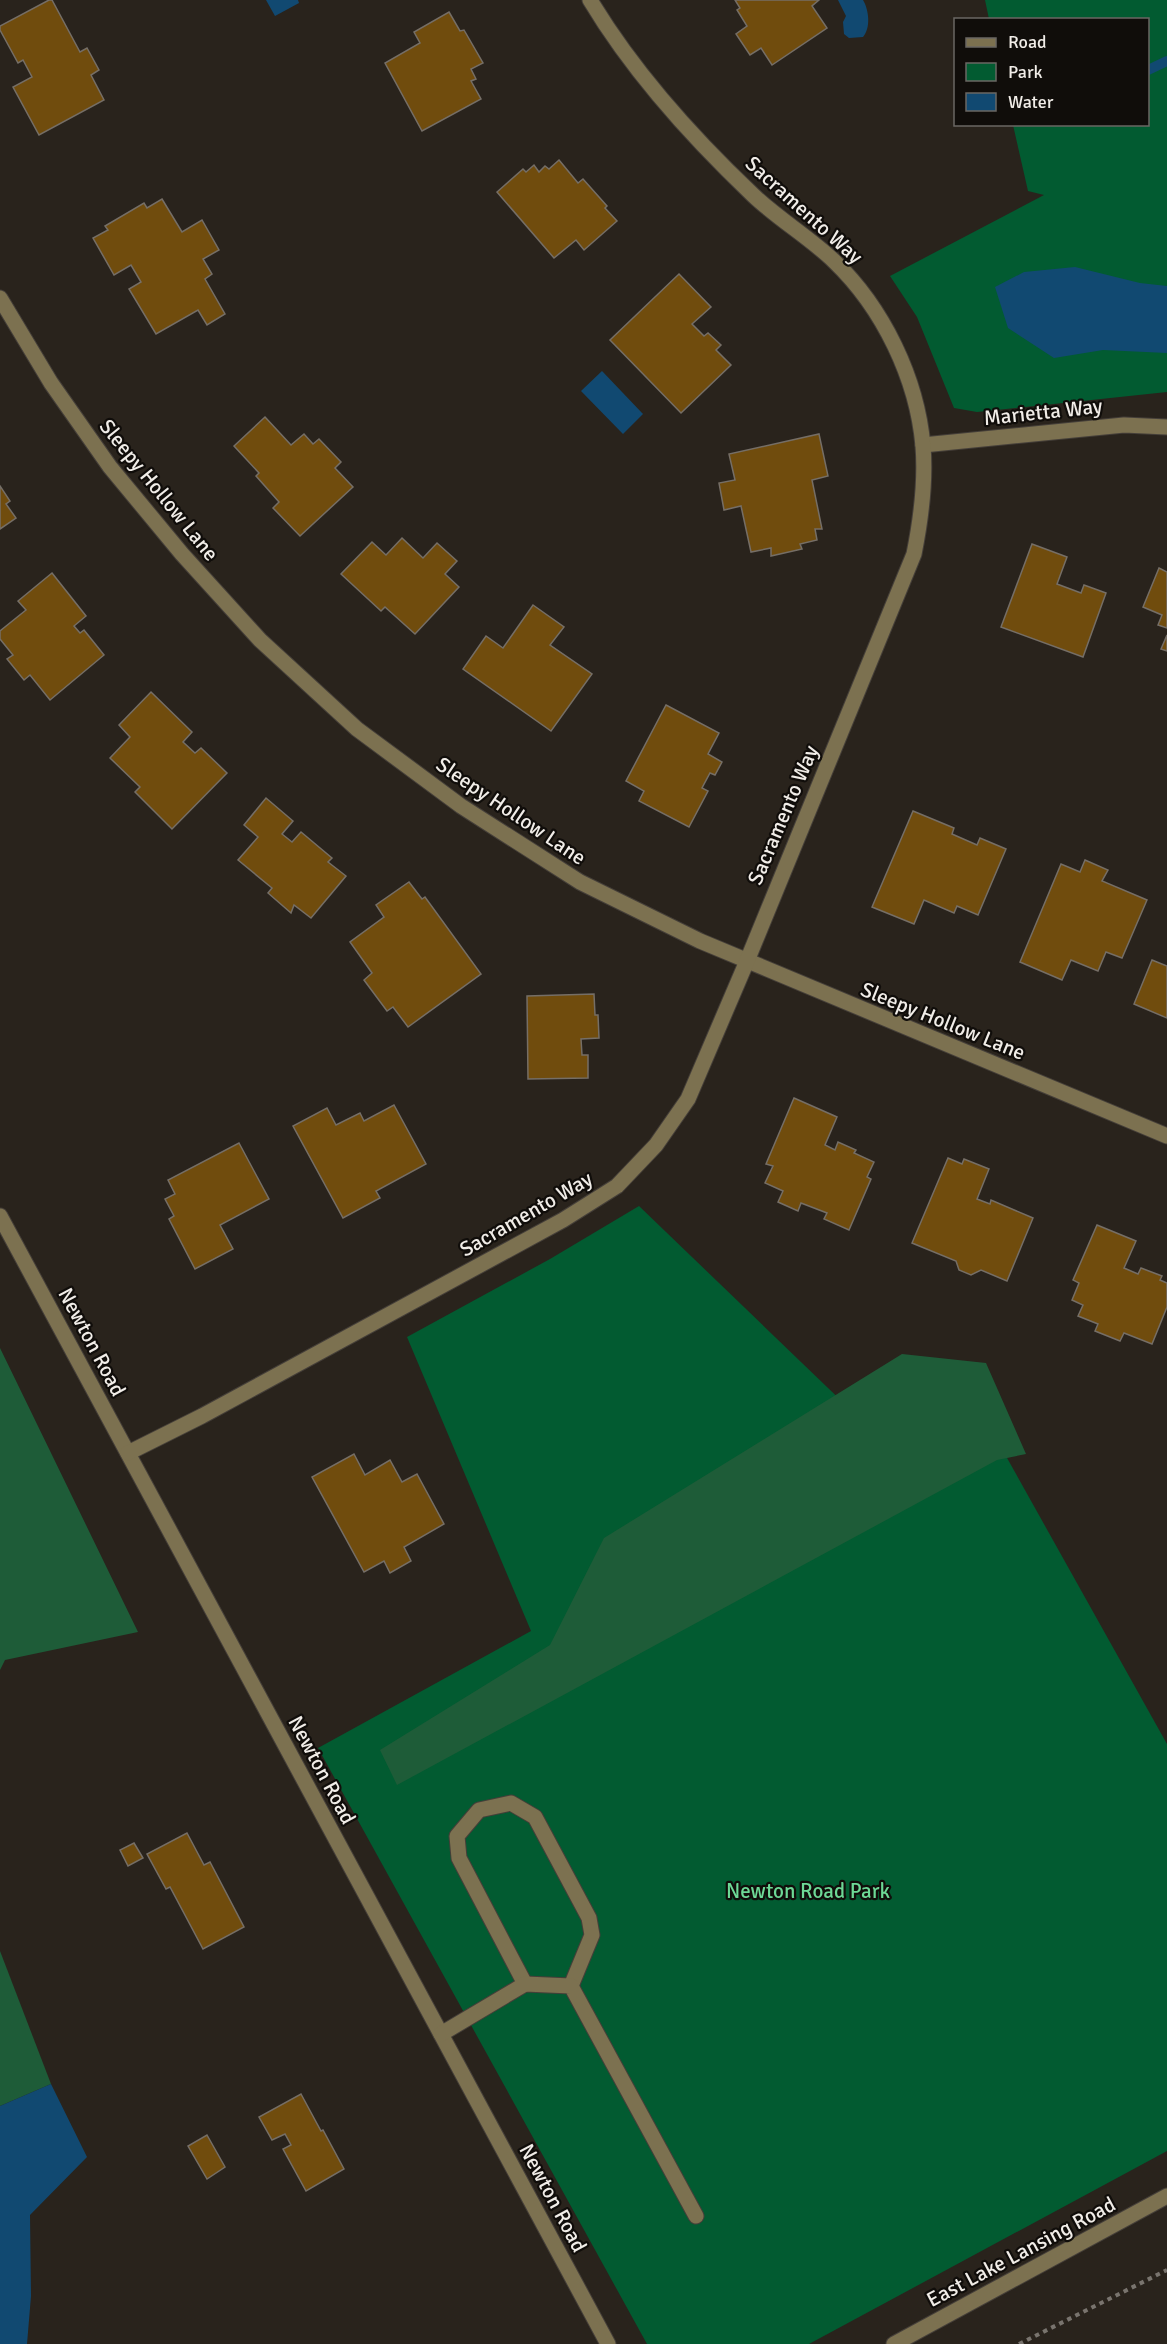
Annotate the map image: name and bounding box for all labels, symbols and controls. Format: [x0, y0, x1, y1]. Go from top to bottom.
legend [954, 18, 1149, 126]
text: Road [1008, 31, 1047, 53]
text: Park [1008, 61, 1043, 83]
text: Water [1008, 91, 1054, 113]
street label: Sacramento Way [740, 150, 868, 270]
street label: Marietta Way [982, 393, 1104, 431]
street label: Sleepy Hollow Lane [94, 414, 224, 566]
street label: Sacramento Way [742, 741, 824, 889]
street label: Sleepy Hollow Lane [431, 751, 591, 871]
street label: Sleepy Hollow Lane [857, 976, 1029, 1066]
street label: Sacramento Way [455, 1165, 597, 1263]
street label: Newton Road [53, 1283, 131, 1401]
street label: Newton Road [283, 1711, 361, 1829]
park label: Newton Road Park [726, 1878, 891, 1904]
street label: Newton Road [514, 2139, 592, 2257]
street label: East Lake Lansing Road [922, 2191, 1120, 2313]

